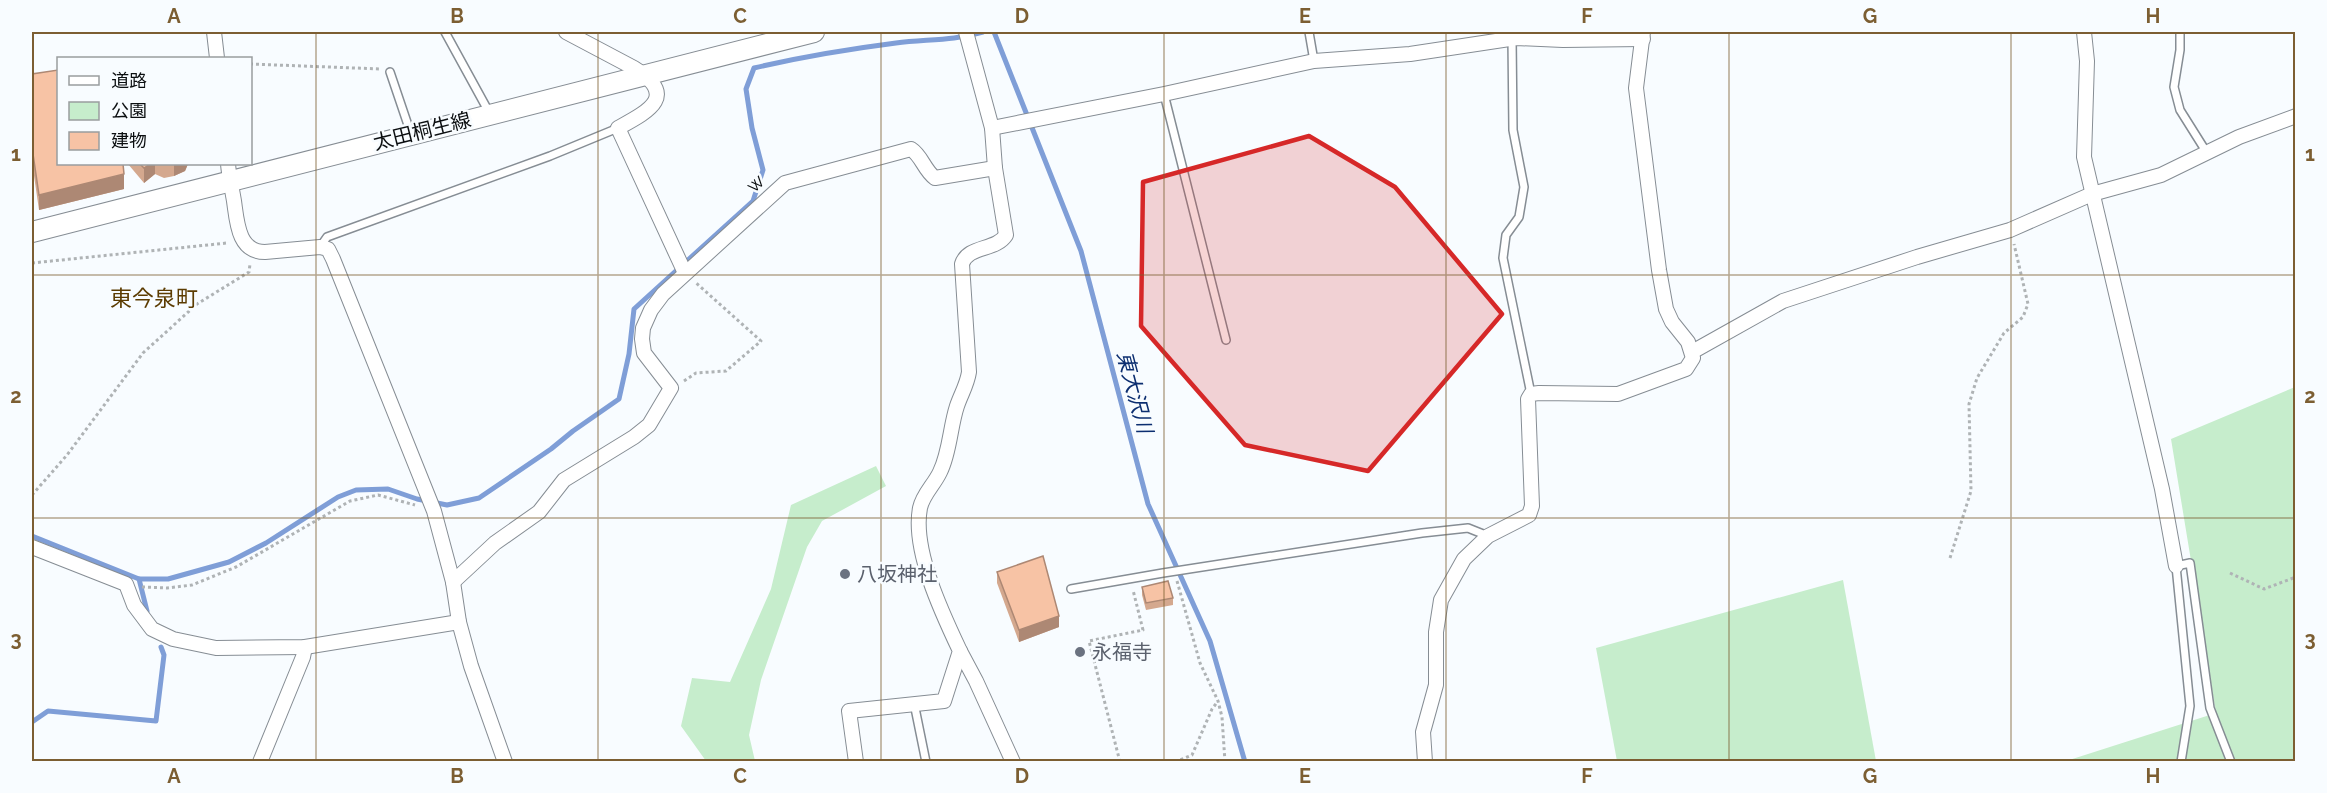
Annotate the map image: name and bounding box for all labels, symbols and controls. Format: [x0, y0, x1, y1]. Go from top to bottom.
text: A [167, 4, 181, 28]
text: B [450, 4, 464, 28]
text: C [733, 4, 747, 28]
text: D [1015, 4, 1029, 28]
text: E [1299, 4, 1311, 28]
text: F [1581, 4, 1593, 28]
text: G [1863, 4, 1877, 28]
text: H [2146, 4, 2160, 28]
legend [57, 57, 252, 165]
text: 道路 [111, 70, 147, 91]
text: 公園 [111, 100, 147, 121]
street label: 太田桐生線 [371, 107, 473, 155]
text: 建物 [111, 130, 147, 151]
text: 1 [11, 142, 21, 166]
text: 1 [2305, 142, 2315, 166]
street label: w [741, 169, 769, 197]
district label: 東今泉町 [110, 285, 198, 311]
water label: 東大沢川 [1112, 348, 1158, 438]
text: 2 [10, 384, 22, 408]
text: 2 [2304, 384, 2316, 408]
place label: 八坂神社 [857, 562, 937, 586]
marker: 八坂神社 [838, 567, 852, 581]
text: 3 [10, 627, 22, 651]
text: 3 [2304, 627, 2316, 651]
place label: 永福寺 [1092, 640, 1152, 664]
marker: 永福寺 [1073, 645, 1087, 659]
text: A [167, 764, 181, 788]
text: B [450, 764, 464, 788]
text: C [733, 764, 747, 788]
text: D [1015, 764, 1029, 788]
text: E [1299, 764, 1311, 788]
text: F [1581, 764, 1593, 788]
text: G [1863, 764, 1877, 788]
text: H [2146, 764, 2160, 788]

